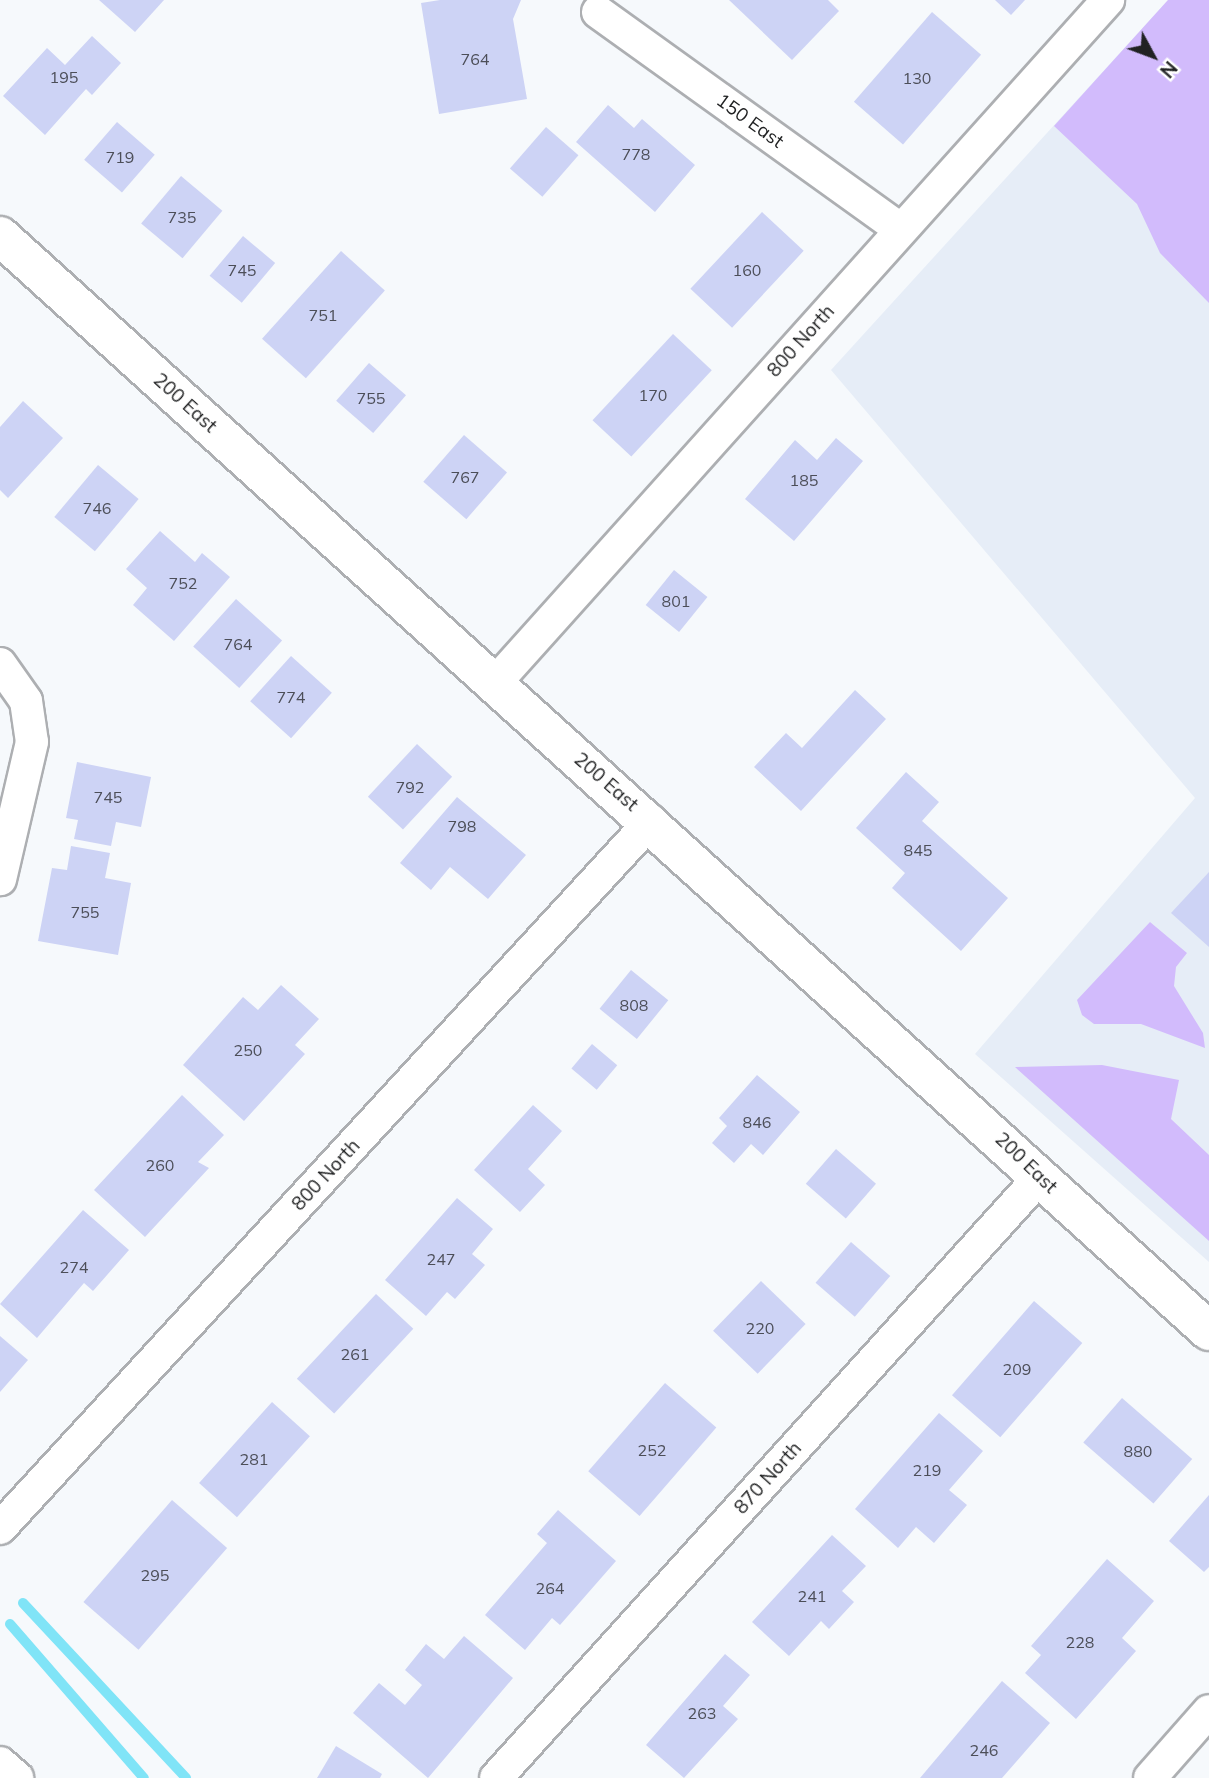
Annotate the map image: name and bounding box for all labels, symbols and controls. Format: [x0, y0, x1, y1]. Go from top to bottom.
north arrow [1118, 21, 1188, 91]
house number: 764 [461, 49, 489, 69]
text: N [1155, 56, 1183, 83]
house number: 195 [50, 67, 78, 87]
house number: 130 [903, 68, 931, 88]
street label: 150 East [712, 89, 788, 153]
house number: 778 [622, 144, 650, 164]
house number: 719 [106, 147, 134, 167]
house number: 735 [168, 207, 196, 227]
house number: 745 [228, 260, 256, 280]
house number: 160 [733, 260, 761, 280]
street label: 800 North [763, 300, 839, 382]
house number: 751 [309, 305, 337, 325]
street label: 200 East [149, 369, 221, 437]
house number: 170 [639, 385, 667, 405]
house number: 755 [357, 388, 385, 408]
house number: 767 [451, 467, 479, 487]
house number: 185 [790, 470, 818, 490]
house number: 746 [83, 498, 111, 518]
house number: 752 [169, 573, 197, 593]
house number: 801 [662, 591, 690, 611]
house number: 764 [224, 634, 252, 654]
house number: 774 [277, 687, 305, 707]
street label: 200 East [569, 748, 643, 816]
house number: 792 [396, 777, 424, 797]
house number: 745 [94, 787, 122, 807]
house number: 798 [448, 816, 476, 836]
house number: 845 [904, 840, 932, 860]
house number: 755 [71, 902, 99, 922]
house number: 808 [620, 995, 648, 1015]
house number: 250 [234, 1040, 262, 1060]
house number: 846 [743, 1112, 771, 1132]
street label: 200 East [990, 1128, 1062, 1198]
street label: 800 North [287, 1135, 365, 1215]
house number: 260 [146, 1155, 174, 1175]
house number: 247 [427, 1249, 455, 1269]
house number: 274 [60, 1257, 88, 1277]
house number: 220 [746, 1318, 774, 1338]
house number: 261 [341, 1344, 369, 1364]
house number: 209 [1003, 1359, 1031, 1379]
street label: 870 North [730, 1437, 806, 1519]
house number: 252 [638, 1440, 666, 1460]
house number: 880 [1124, 1441, 1152, 1461]
house number: 281 [240, 1449, 268, 1469]
house number: 219 [913, 1460, 941, 1480]
house number: 295 [141, 1565, 169, 1585]
house number: 264 [536, 1578, 564, 1598]
house number: 241 [798, 1586, 826, 1606]
house number: 228 [1066, 1632, 1094, 1652]
house number: 263 [688, 1703, 716, 1723]
house number: 246 [970, 1740, 998, 1760]

